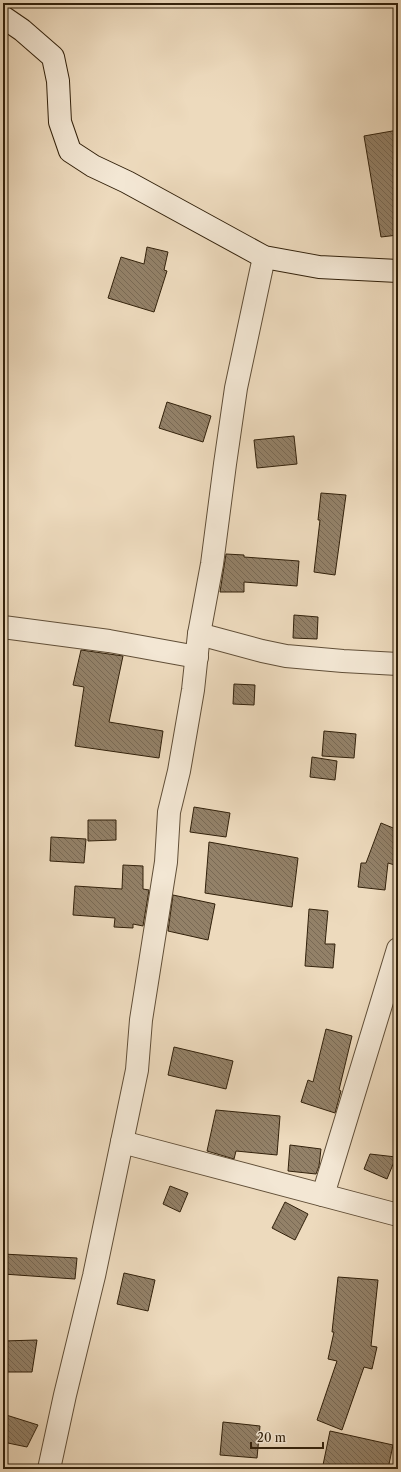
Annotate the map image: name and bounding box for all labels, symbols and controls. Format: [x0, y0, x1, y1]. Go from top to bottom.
scale bar [251, 1424, 323, 1450]
text: 20 m [257, 1430, 286, 1445]

